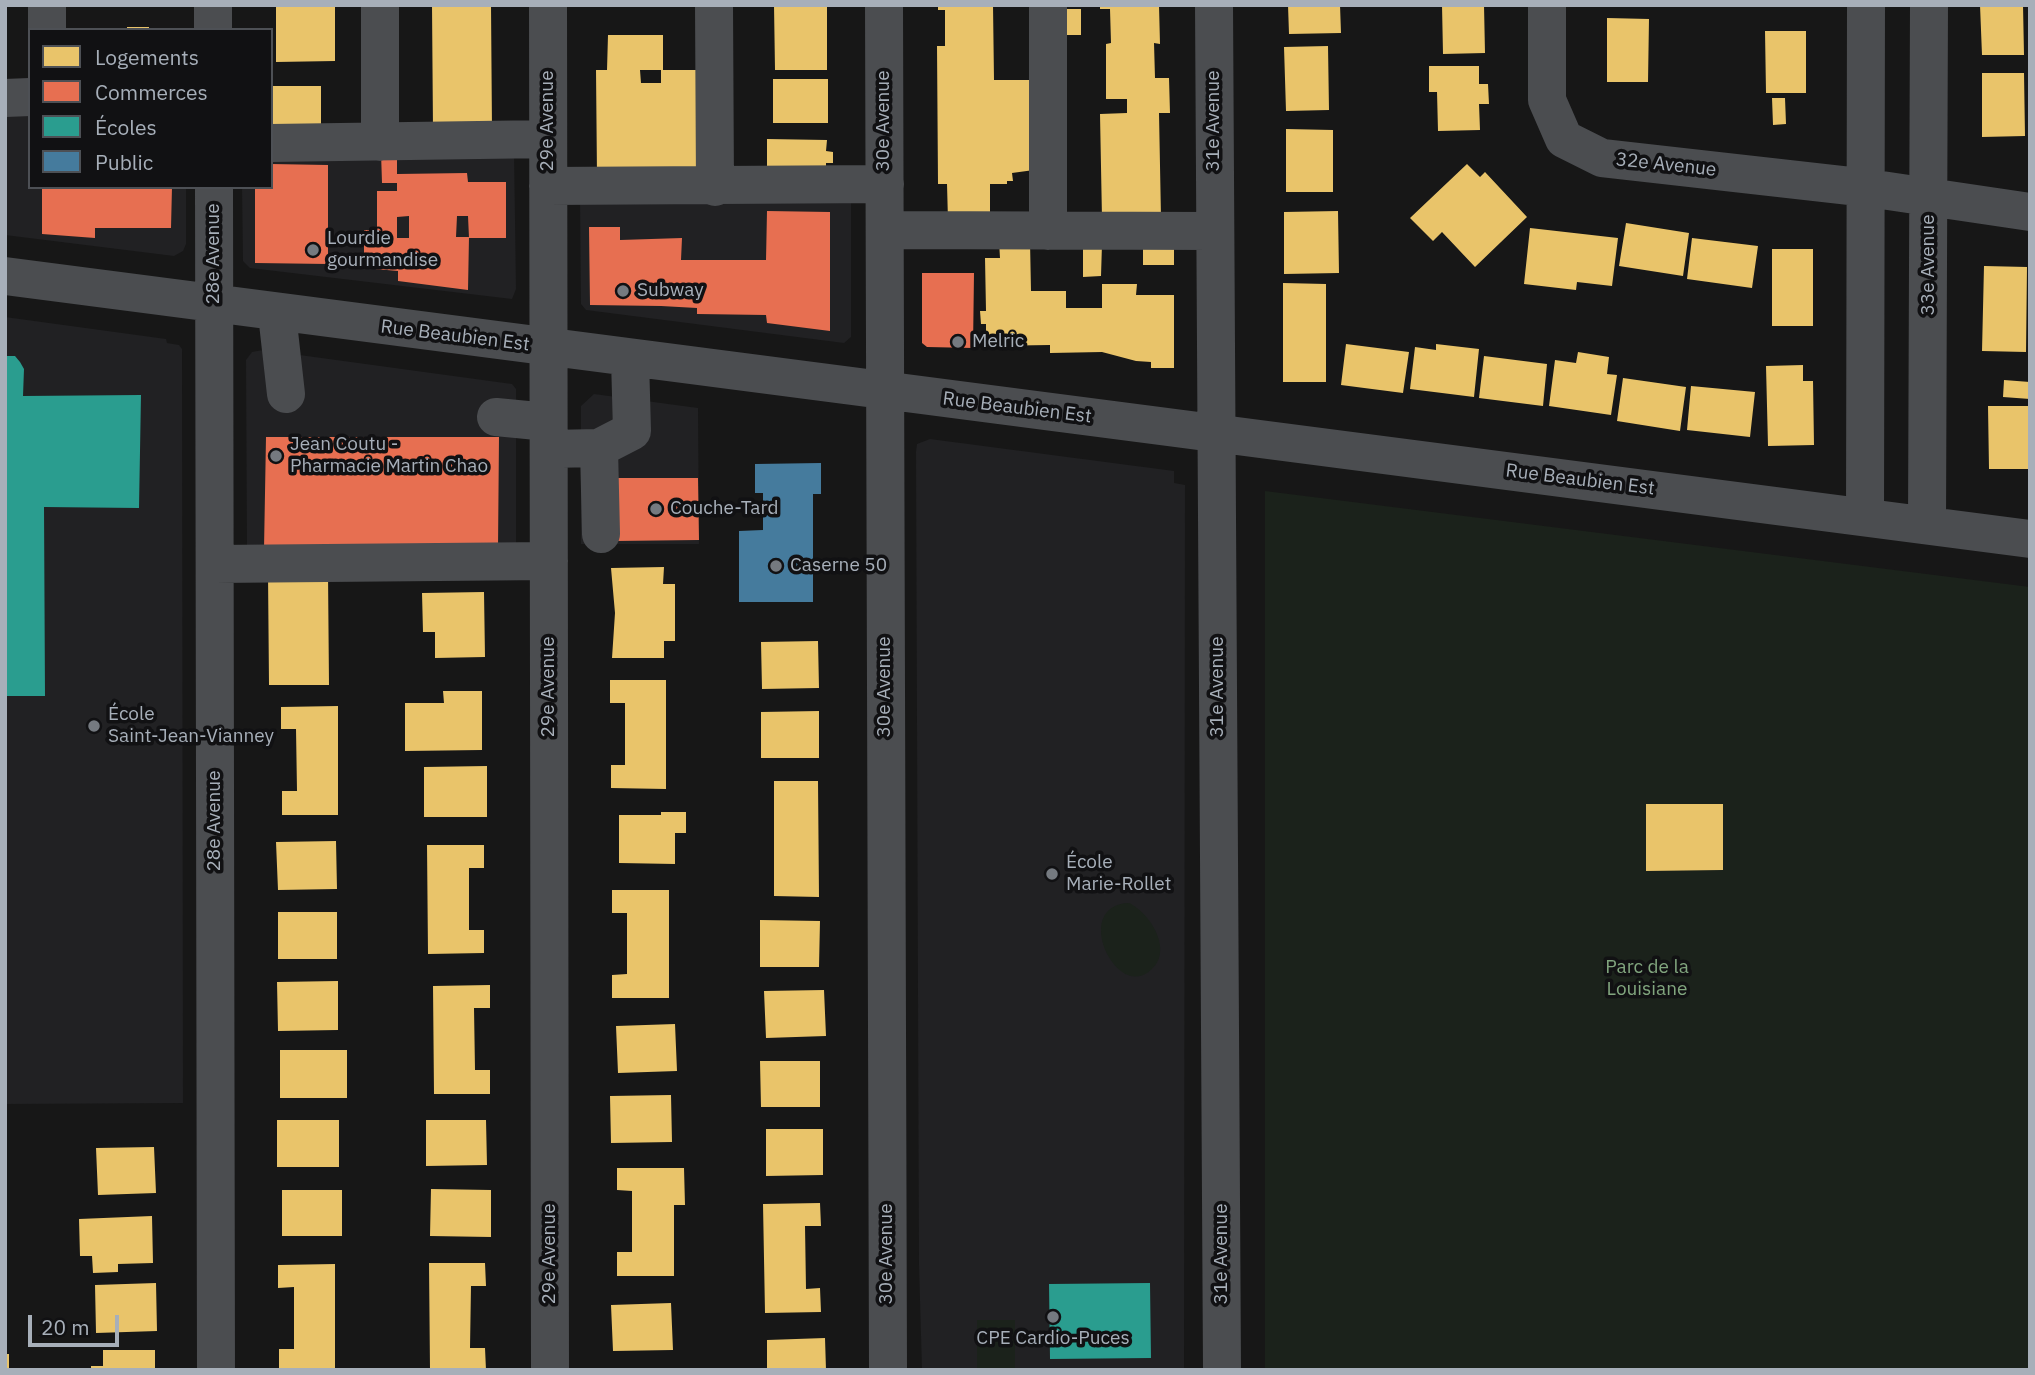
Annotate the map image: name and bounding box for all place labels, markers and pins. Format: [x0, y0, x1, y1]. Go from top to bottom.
place label: Lourdie gourmandise [327, 228, 438, 272]
marker: Lourdie gourmandise [305, 242, 321, 258]
place label: Subway [637, 280, 704, 302]
marker: Subway [615, 283, 631, 299]
place label: Melric [972, 331, 1024, 353]
marker: Melric [950, 334, 966, 350]
place label: Jean Coutu - Pharmacie Martin Chao [290, 434, 488, 478]
marker: Jean Coutu - Pharmacie Martin Chao [268, 448, 284, 464]
place label: Couche-Tard [670, 498, 778, 520]
marker: Couche-Tard [648, 501, 664, 517]
place label: Caserne 50 [790, 555, 887, 577]
marker: Caserne 50 [768, 558, 784, 574]
place label: École Saint-Jean-Vianney [108, 704, 274, 748]
marker: École Saint-Jean-Vianney [86, 718, 102, 734]
place label: École Marie-Rollet [1066, 852, 1171, 896]
marker: École Marie-Rollet [1044, 866, 1060, 882]
marker: CPE Cardio-Puces [1045, 1309, 1061, 1325]
place label: CPE Cardio-Puces [976, 1328, 1130, 1350]

